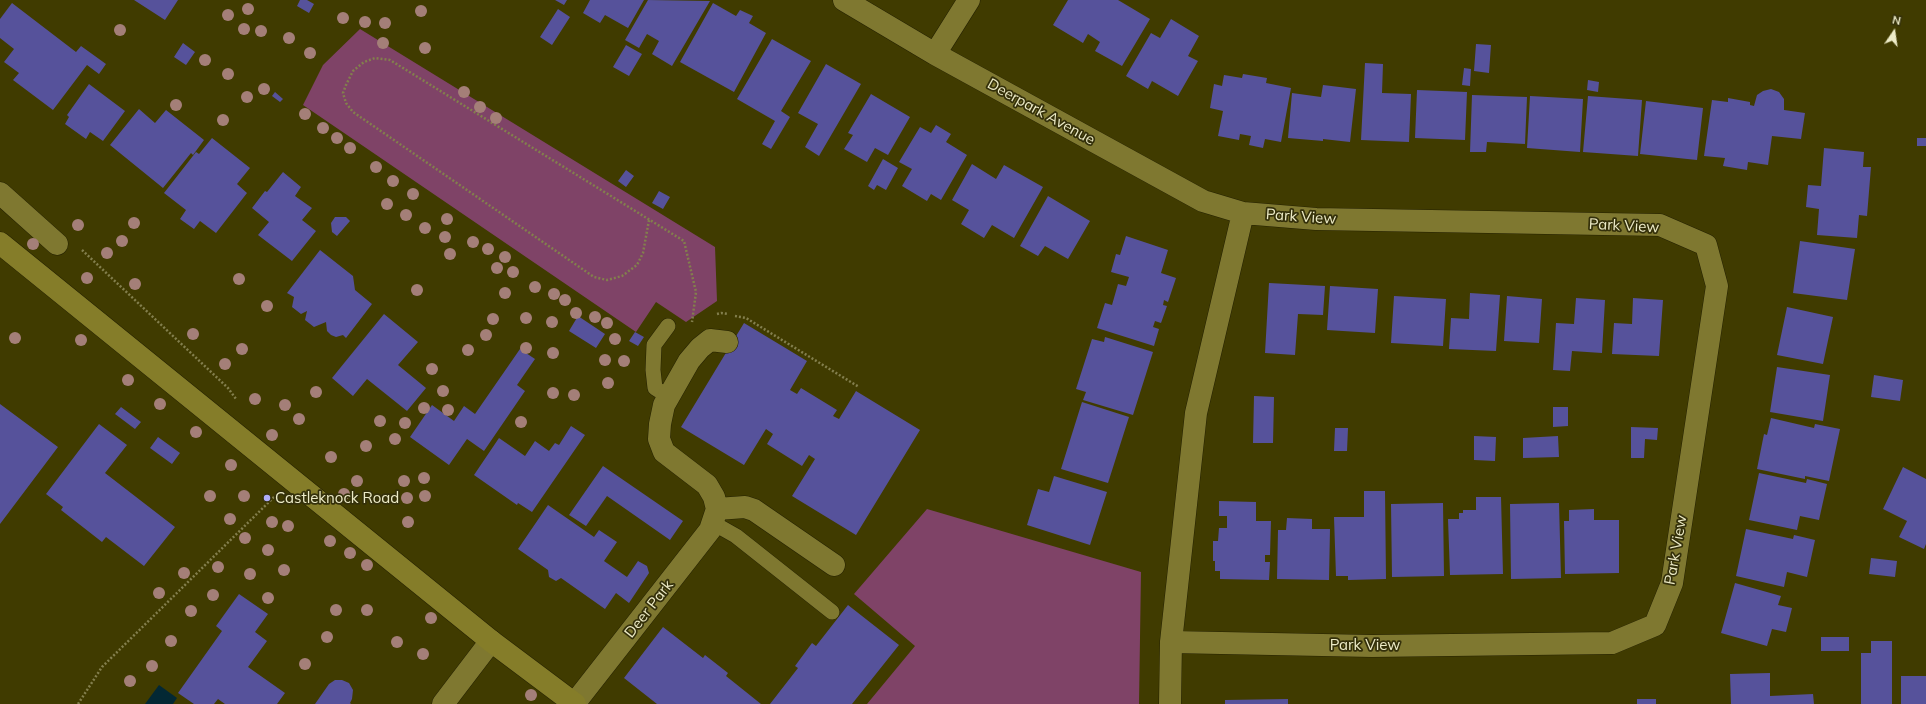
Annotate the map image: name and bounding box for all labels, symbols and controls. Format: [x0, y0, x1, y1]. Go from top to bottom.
north arrow [1874, 12, 1914, 52]
text: N [1891, 13, 1902, 28]
street label: Deerpark Avenue [984, 75, 1098, 149]
street label: Park View [1265, 206, 1337, 228]
street label: Park View [1588, 215, 1660, 237]
place label: Castleknock Road [275, 489, 399, 507]
marker: Castleknock Road [262, 493, 272, 503]
street label: Park View [1661, 514, 1691, 586]
street label: Deer Park [621, 576, 677, 642]
street label: Park View [1330, 636, 1400, 654]

